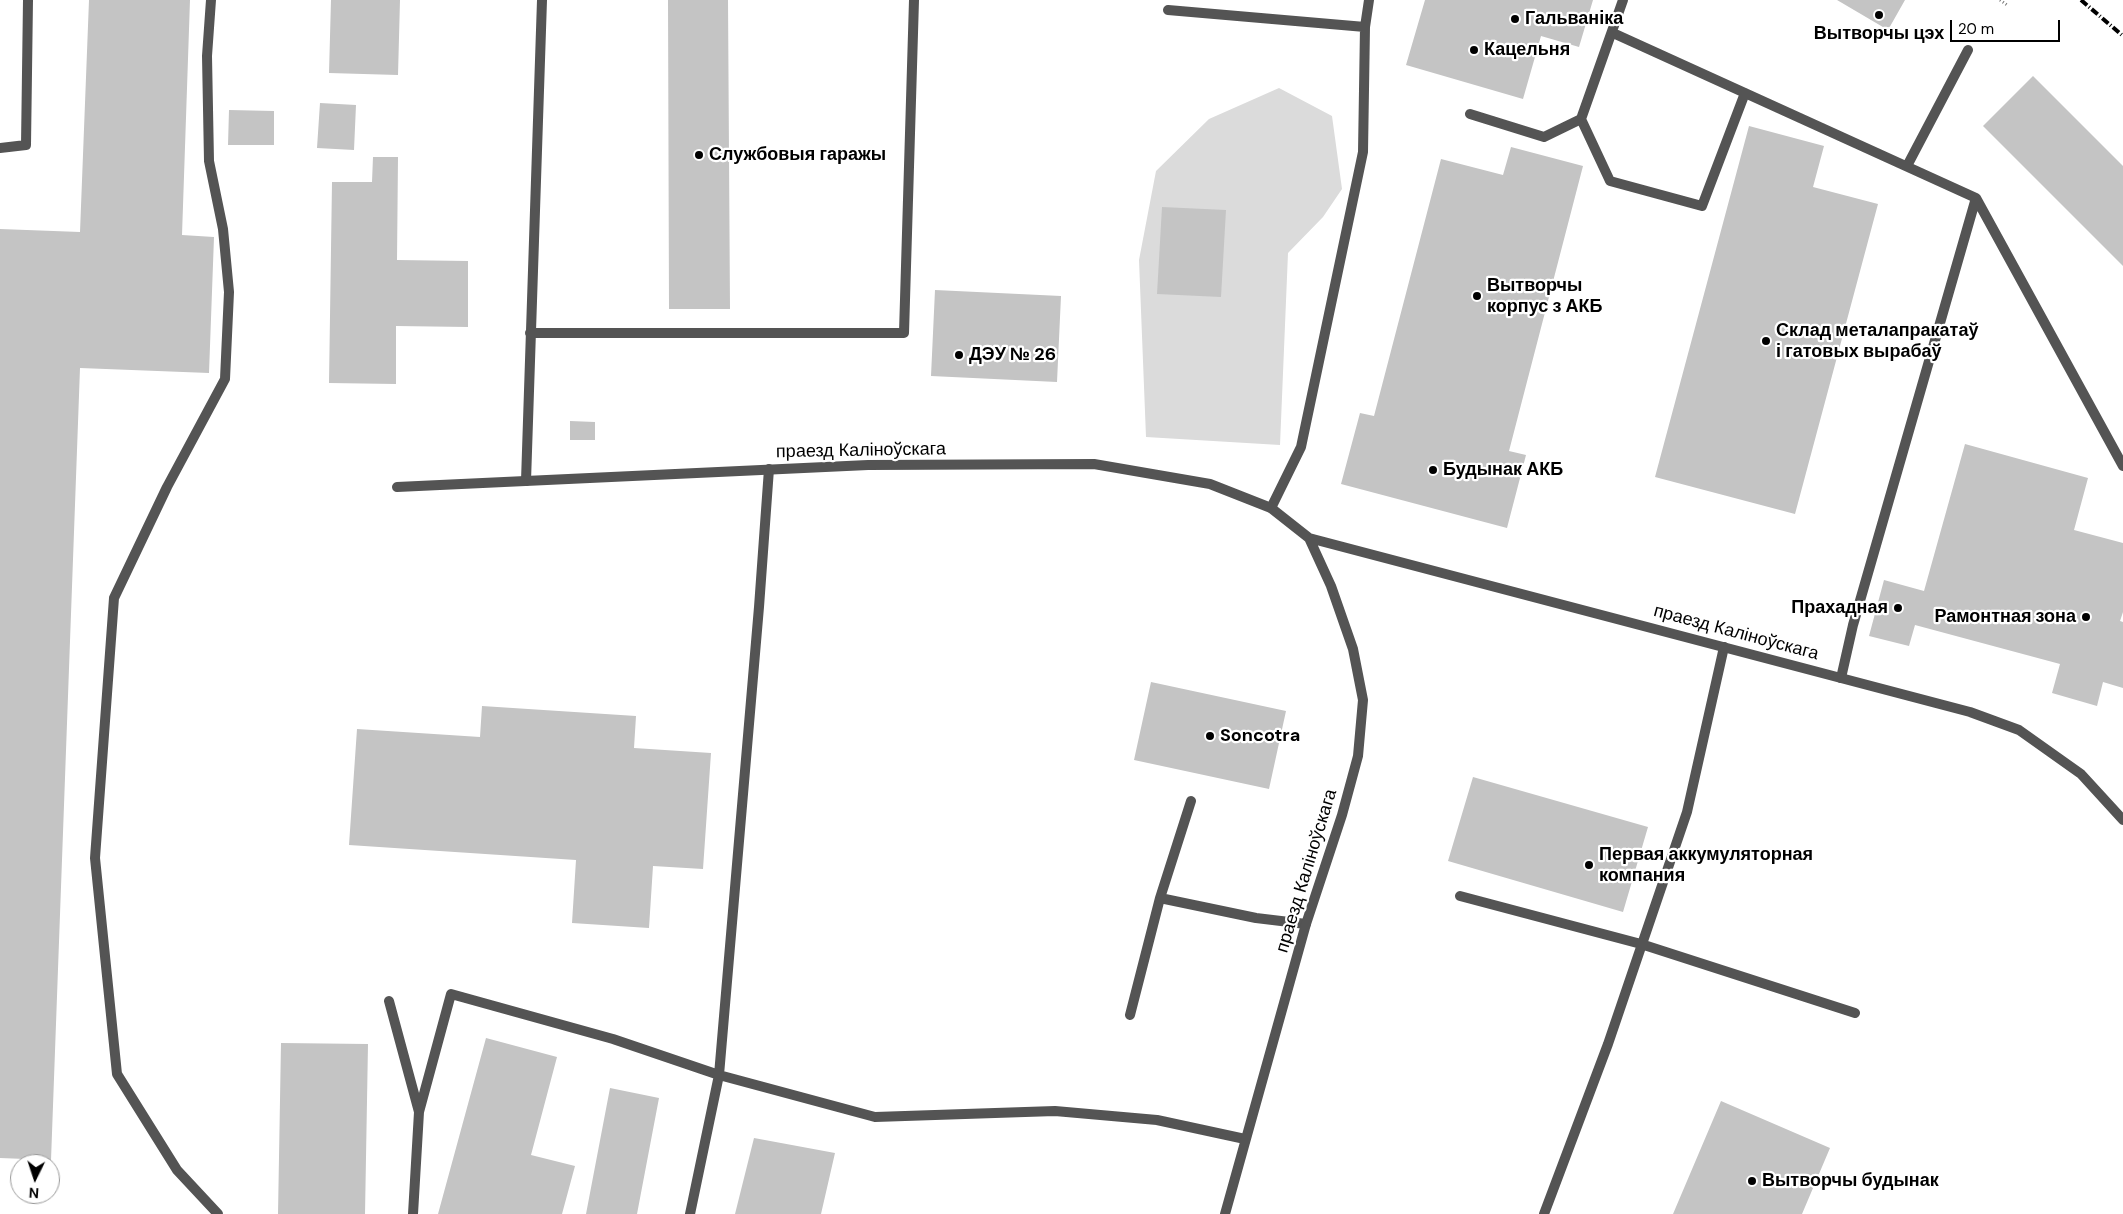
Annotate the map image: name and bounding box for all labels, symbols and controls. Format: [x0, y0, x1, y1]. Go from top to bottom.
place label: Гальваніка [1525, 8, 1623, 30]
marker: Вытворчы цэх [1873, 9, 1885, 21]
scale bar [1953, 10, 2063, 42]
marker: Гальваніка [1509, 13, 1521, 25]
text: 20 m [1958, 19, 1994, 39]
place label: Вытворчы цэх [1814, 23, 1944, 45]
place label: Кацельня [1484, 39, 1570, 61]
marker: Кацельня [1468, 44, 1480, 56]
place label: Службовыя гаражы [709, 144, 886, 166]
marker: Службовыя гаражы [693, 149, 705, 161]
place label: Вытворчы корпус з АКБ [1487, 275, 1603, 318]
marker: Вытворчы корпус з АКБ [1471, 290, 1483, 302]
place label: Склад металапракатаў і гатовых вырабаў [1776, 320, 1978, 362]
marker: Склад металапракатаў і гатовых вырабаў [1760, 335, 1772, 347]
place label: ДЭУ № 26 [969, 344, 1056, 366]
marker: ДЭУ № 26 [953, 349, 965, 361]
street label: праезд Каліноўскага [776, 439, 946, 463]
place label: Будынак АКБ [1443, 459, 1563, 481]
marker: Будынак АКБ [1427, 464, 1439, 476]
place label: Прахадная [1791, 597, 1888, 619]
street label: праезд Каліноўскага [1651, 601, 1821, 665]
marker: Прахадная [1892, 602, 1904, 614]
place label: Рамонтная зона [1934, 606, 2076, 628]
marker: Рамонтная зона [2080, 611, 2092, 623]
place label: Soncotra [1220, 725, 1300, 747]
marker: Soncotra [1204, 730, 1216, 742]
street label: праезд Каліноўскага [1272, 787, 1342, 955]
place label: Первая аккумуляторная компания [1599, 844, 1813, 886]
marker: Первая аккумуляторная компания [1583, 859, 1595, 871]
north arrow [10, 1154, 60, 1204]
place label: Вытворчы будынак [1762, 1170, 1939, 1192]
marker: Вытворчы будынак [1746, 1175, 1758, 1187]
text: N [28, 1184, 40, 1202]

